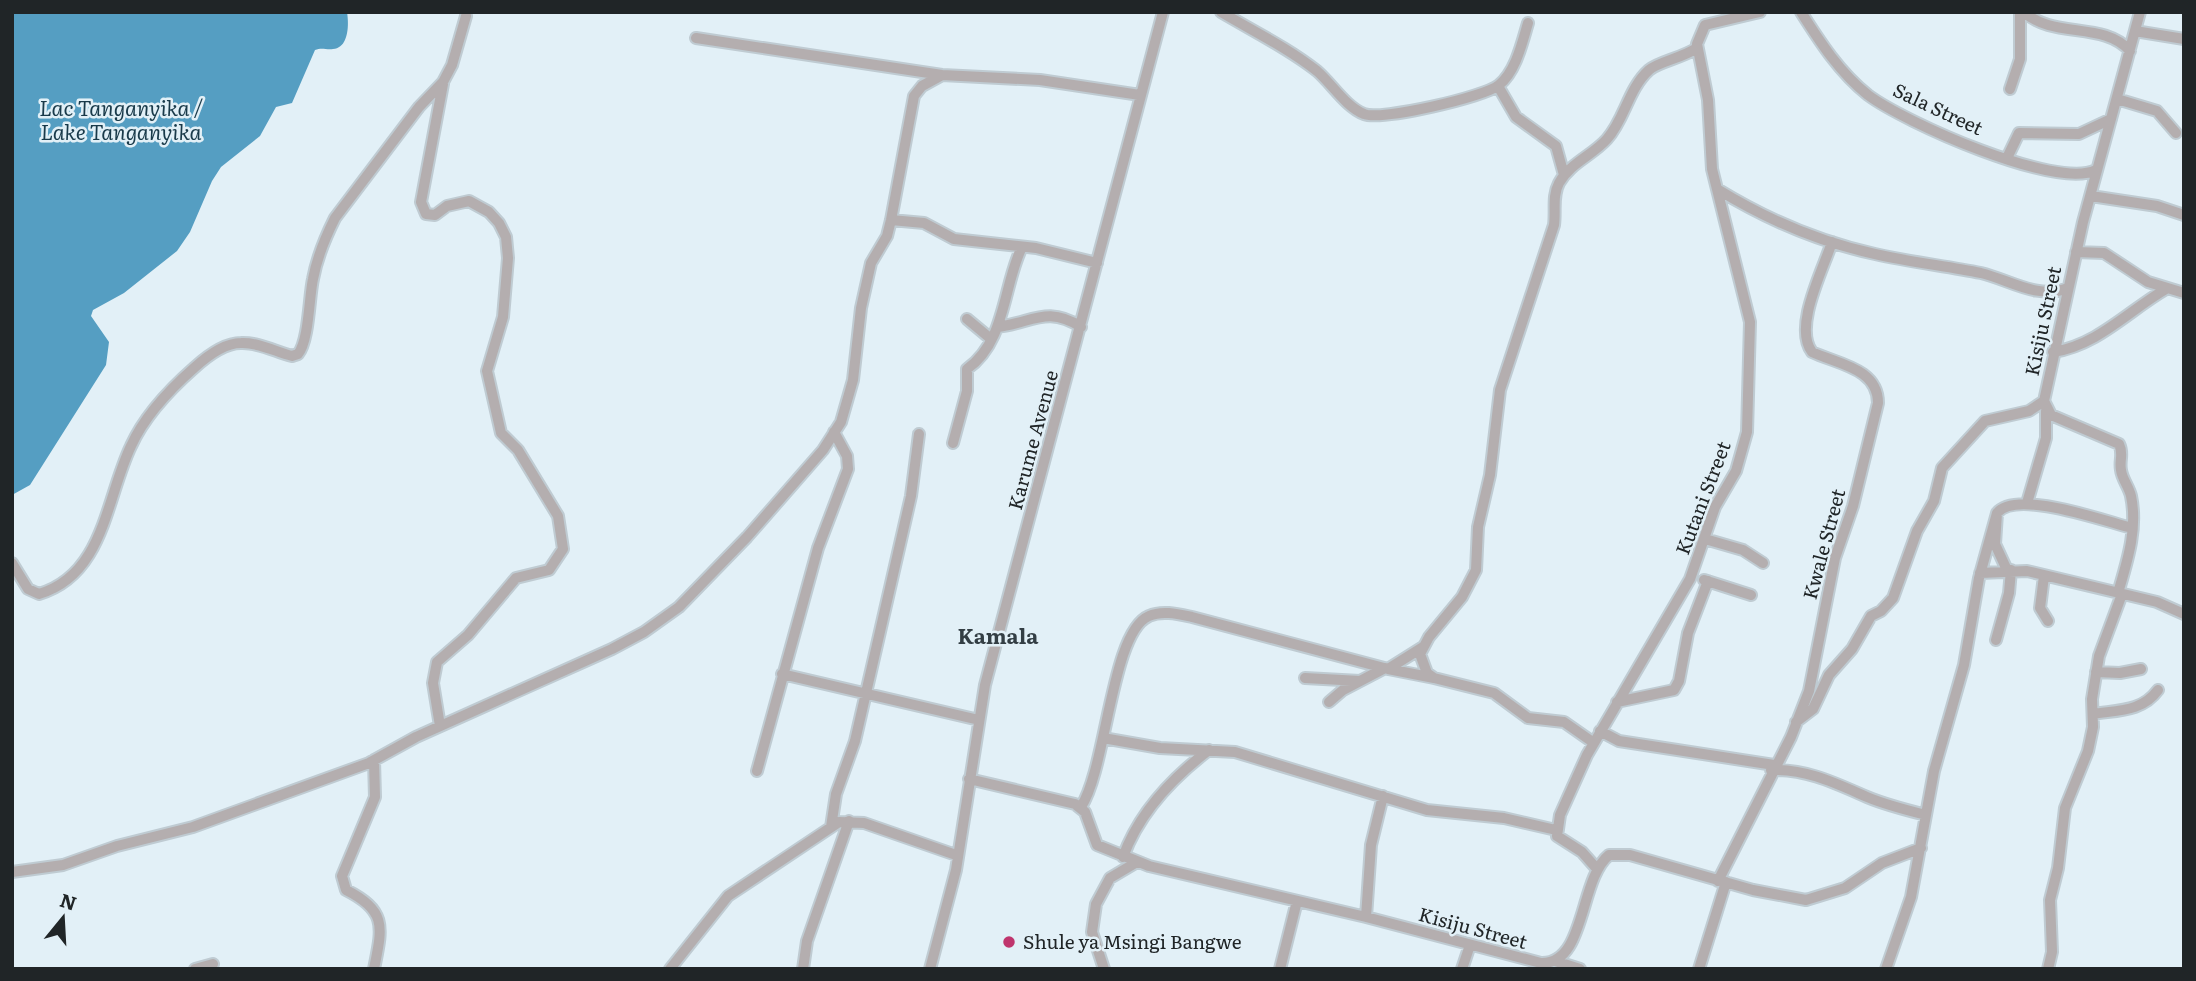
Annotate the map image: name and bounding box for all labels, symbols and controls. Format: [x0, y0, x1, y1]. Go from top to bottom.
street label: Sala Street [1889, 75, 1988, 141]
water label: Lac Tanganyika / Lake Tanganyika [39, 91, 203, 146]
street label: Kisiju Street [2017, 263, 2067, 378]
street label: Karume Avenue [1000, 367, 1064, 513]
street label: Kutani Street [1668, 437, 1737, 558]
street label: Kwale Street [1795, 485, 1851, 602]
district label: Kamala [958, 619, 1039, 650]
north arrow [28, 883, 98, 953]
text: N [57, 885, 81, 917]
street label: Kisiju Street [1416, 899, 1531, 955]
place label: Shule ya Msingi Bangwe [1023, 927, 1242, 955]
marker: Shule ya Msingi Bangwe [1001, 934, 1017, 950]

